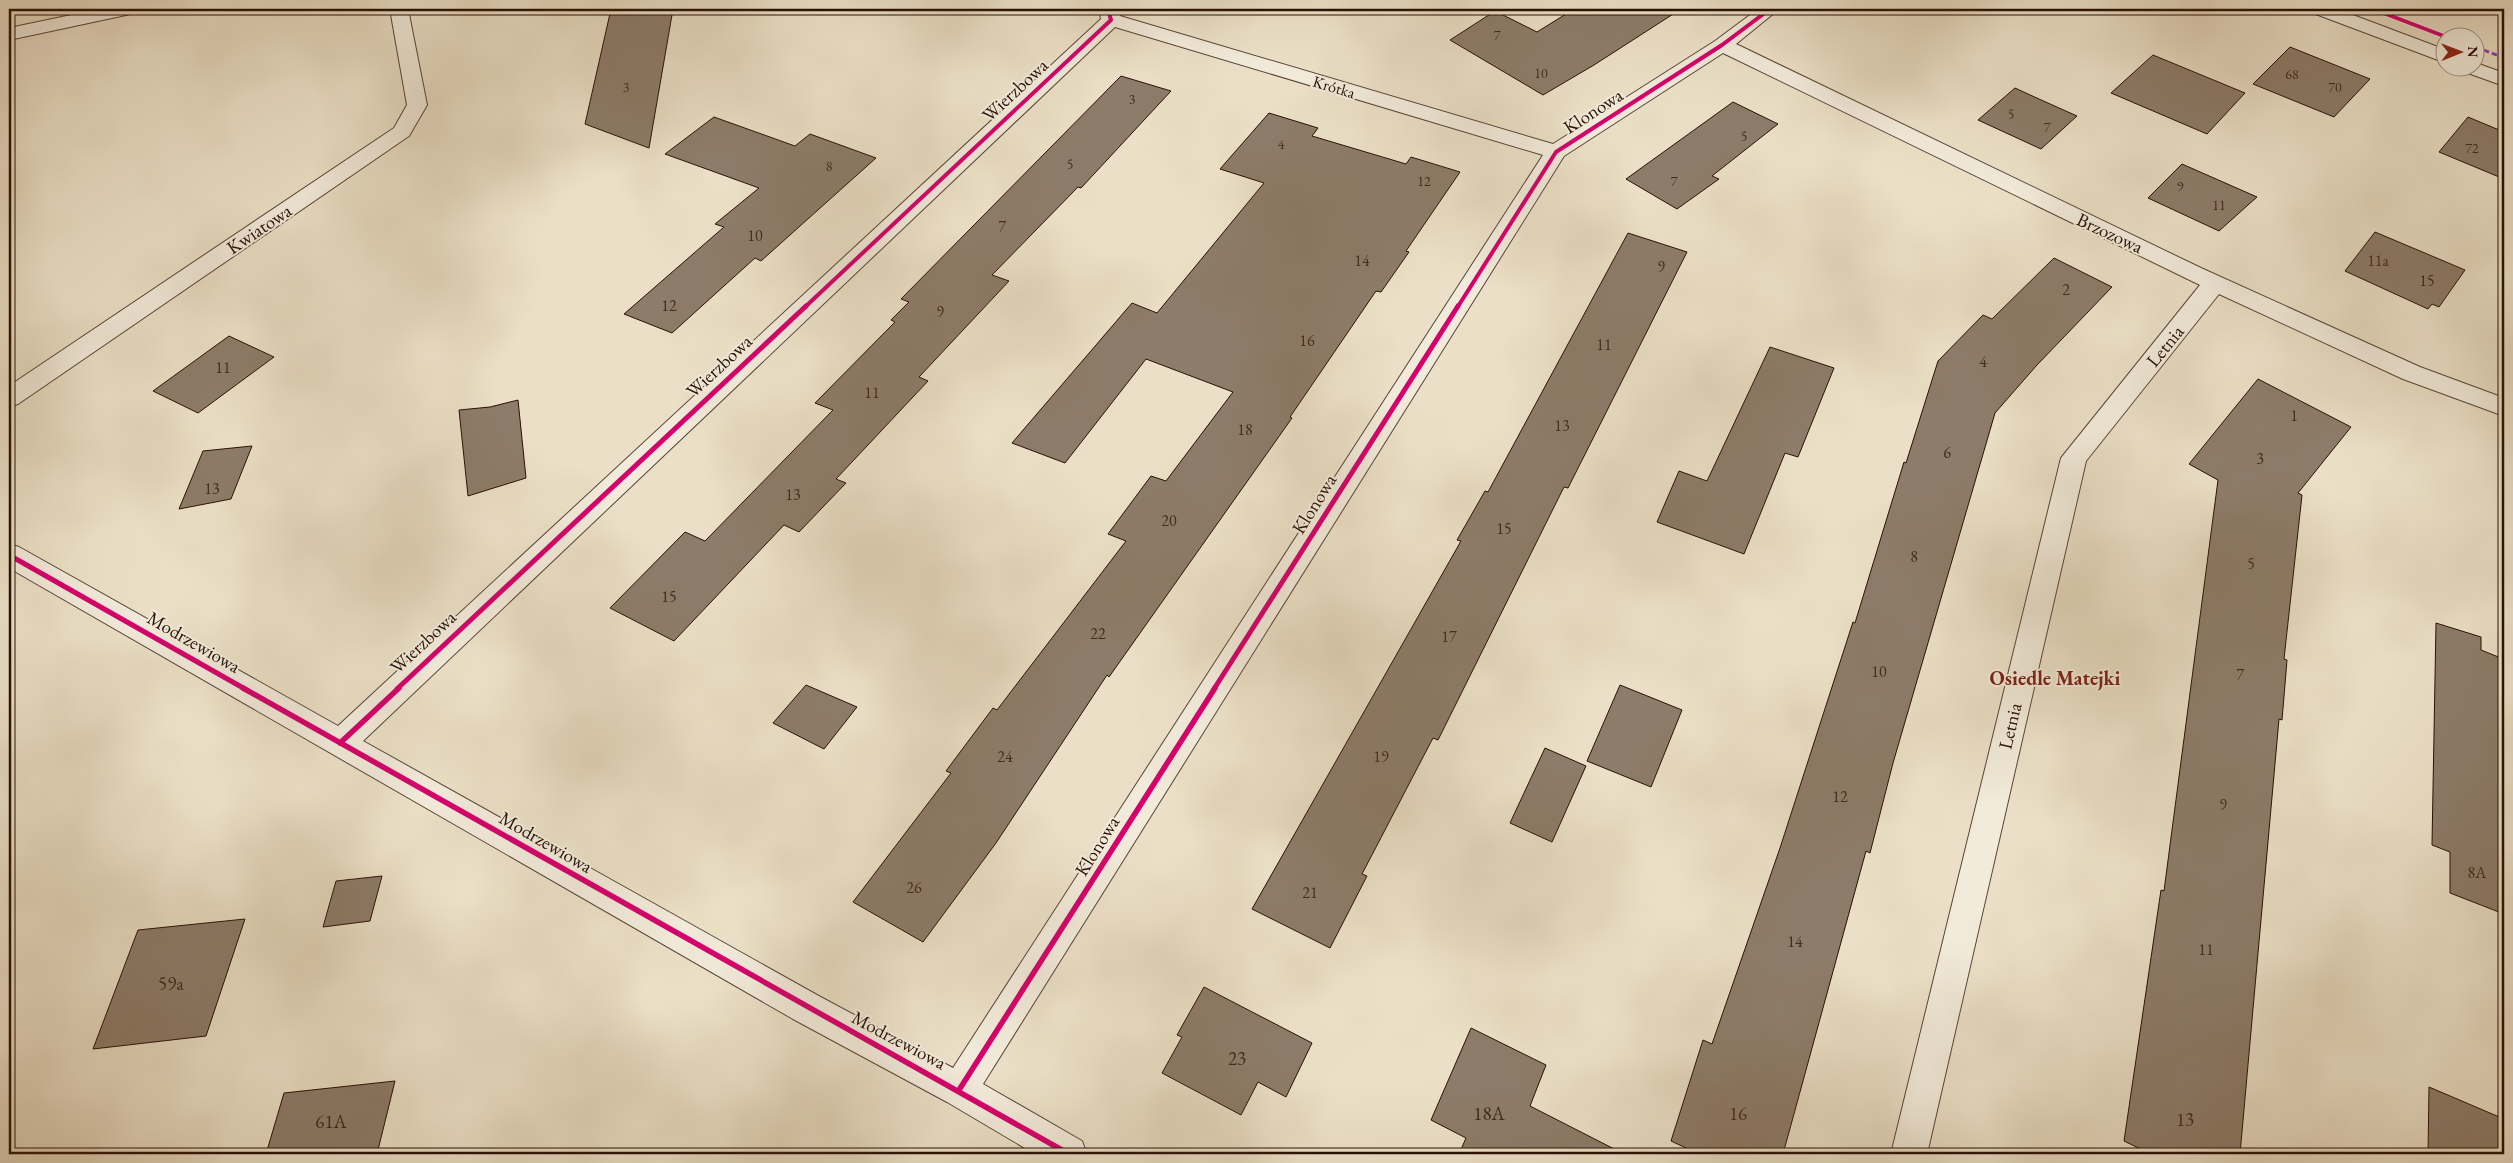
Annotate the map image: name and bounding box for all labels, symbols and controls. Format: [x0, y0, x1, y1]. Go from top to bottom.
house number: 7 [1494, 26, 1501, 44]
north arrow [2436, 28, 2486, 78]
text: N [2464, 46, 2482, 58]
street label: Wierzbowa [977, 53, 1054, 127]
house number: 10 [1534, 64, 1548, 82]
house number: 68 [2285, 65, 2299, 83]
street label: Krótka [1310, 71, 1358, 104]
house number: 3 [623, 78, 630, 96]
house number: 70 [2328, 78, 2342, 96]
street label: Klonowa [1558, 82, 1628, 140]
house number: 3 [1129, 90, 1136, 108]
house number: 5 [2008, 105, 2014, 123]
house number: 7 [2044, 118, 2051, 136]
house number: 5 [1741, 127, 1747, 145]
house number: 4 [1278, 135, 1285, 153]
house number: 72 [2465, 139, 2479, 157]
house number: 5 [1067, 155, 1073, 173]
house number: 8 [826, 157, 833, 175]
house number: 12 [1417, 172, 1431, 190]
house number: 7 [1671, 172, 1678, 190]
house number: 9 [2177, 177, 2184, 195]
house number: 11 [2212, 196, 2226, 214]
street label: Kwiatowa [222, 198, 297, 260]
street label: Brzozowa [2073, 207, 2148, 259]
house number: 7 [998, 216, 1006, 237]
house number: 10 [747, 225, 763, 246]
house number: 14 [1354, 250, 1370, 271]
house number: 11a [2367, 250, 2389, 271]
house number: 9 [1657, 256, 1665, 277]
house number: 15 [2419, 270, 2435, 291]
house number: 2 [2062, 279, 2070, 300]
house number: 12 [661, 295, 677, 316]
house number: 9 [936, 301, 944, 322]
street label: Letnia [2141, 320, 2190, 372]
street label: Wierzbowa [681, 329, 758, 403]
house number: 16 [1299, 330, 1315, 351]
house number: 11 [1596, 334, 1612, 355]
house number: 4 [1979, 351, 1987, 372]
house number: 11 [215, 357, 231, 378]
house number: 11 [864, 382, 880, 403]
house number: 1 [2290, 405, 2298, 426]
house number: 13 [1554, 415, 1570, 436]
house number: 18 [1237, 419, 1253, 440]
house number: 6 [1943, 442, 1951, 463]
house number: 3 [2256, 448, 2264, 469]
street label: Klonowa [1286, 469, 1342, 539]
house number: 13 [204, 478, 220, 499]
house number: 13 [785, 484, 801, 505]
house number: 20 [1161, 510, 1177, 531]
house number: 15 [1496, 518, 1512, 539]
house number: 8 [1910, 546, 1918, 567]
house number: 5 [2247, 553, 2255, 574]
house number: 15 [661, 586, 677, 607]
street label: Modrzewiowa [143, 605, 246, 679]
street label: Wierzbowa [385, 605, 462, 679]
house number: 22 [1090, 623, 1106, 644]
house number: 17 [1441, 626, 1457, 647]
house number: 10 [1871, 661, 1887, 682]
house number: 7 [2236, 664, 2244, 685]
district label: Osiedle Matejki [1990, 665, 2120, 691]
street label: Letnia [1993, 700, 2028, 752]
house number: 24 [997, 746, 1013, 767]
house number: 19 [1373, 746, 1389, 767]
house number: 12 [1832, 786, 1848, 807]
house number: 9 [2219, 794, 2227, 815]
street label: Modrzewiowa [495, 805, 598, 879]
street label: Klonowa [1069, 811, 1125, 881]
house number: 8A [2468, 862, 2487, 883]
house number: 26 [906, 877, 922, 898]
house number: 21 [1302, 882, 1318, 903]
house number: 14 [1787, 931, 1803, 952]
house number: 11 [2198, 939, 2214, 960]
house number: 59a [158, 971, 184, 996]
street label: Modrzewiowa [847, 1005, 951, 1076]
house number: 23 [1228, 1046, 1246, 1071]
house number: 18A [1473, 1101, 1506, 1126]
house number: 16 [1729, 1101, 1747, 1126]
house number: 13 [2176, 1107, 2194, 1132]
house number: 61A [315, 1109, 348, 1134]

